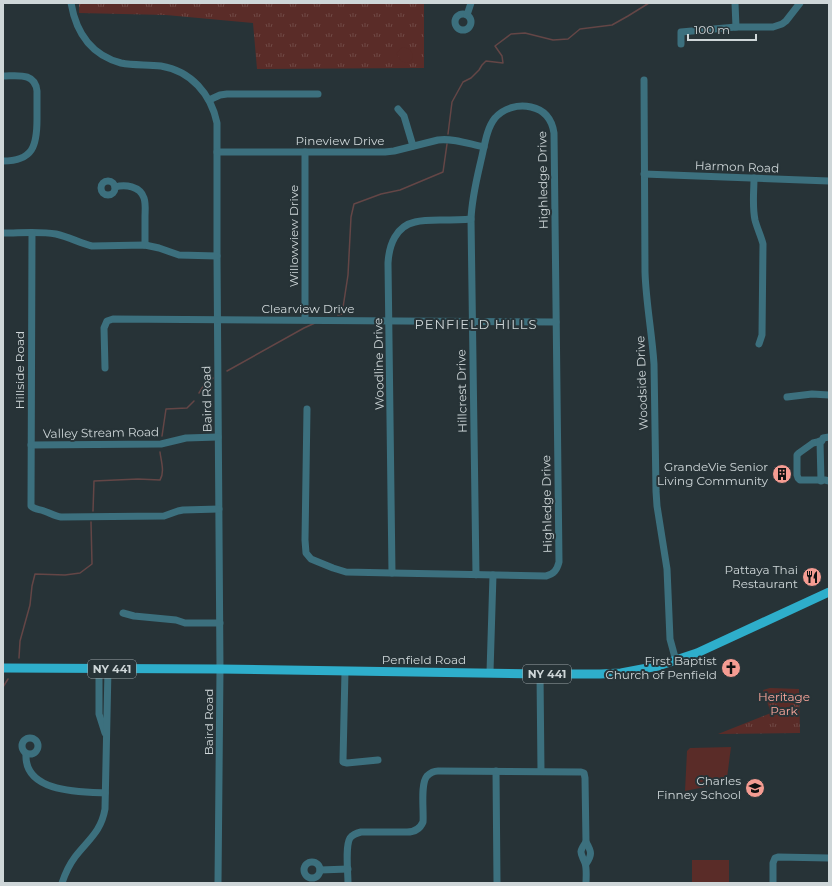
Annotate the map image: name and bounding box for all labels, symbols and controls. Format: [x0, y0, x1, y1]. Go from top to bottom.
scale bar [688, 16, 756, 42]
text: 100 m [694, 22, 730, 37]
street label: Highledge Drive [534, 131, 551, 229]
street label: Pineview Drive [295, 133, 385, 148]
street label: Harmon Road [695, 158, 779, 175]
street label: Willowview Drive [286, 185, 301, 287]
street label: Clearview Drive [262, 301, 354, 316]
district label: PENFIELD HILLS [415, 316, 537, 332]
street label: Woodline Drive [370, 318, 387, 410]
street label: Hillside Road [12, 331, 27, 409]
street label: Woodside Drive [632, 335, 651, 431]
street label: Hillcrest Drive [453, 349, 470, 433]
street label: Baird Road [198, 366, 215, 432]
street label: Valley Stream Road [43, 424, 159, 441]
street label: Highledge Drive [538, 455, 555, 553]
place label: GrandeVie Senior Living Community [657, 459, 768, 488]
building icon: GrandeVie Senior Living Community [771, 463, 793, 485]
place label: Pattaya Thai Restaurant [724, 562, 798, 591]
restaurant icon: Pattaya Thai Restaurant [801, 566, 823, 588]
street label: Penfield Road [382, 652, 466, 667]
place label: First Baptist Church of Penfield [605, 653, 717, 682]
church icon: First Baptist Church of Penfield [720, 657, 742, 679]
road number: NY 441 [88, 660, 136, 678]
road number: NY 441 [523, 665, 571, 683]
street label: Baird Road [201, 689, 216, 755]
park label: Heritage Park [758, 689, 810, 718]
place label: Charles Finney School [657, 773, 741, 802]
school or university icon: Charles Finney School [744, 777, 766, 799]

